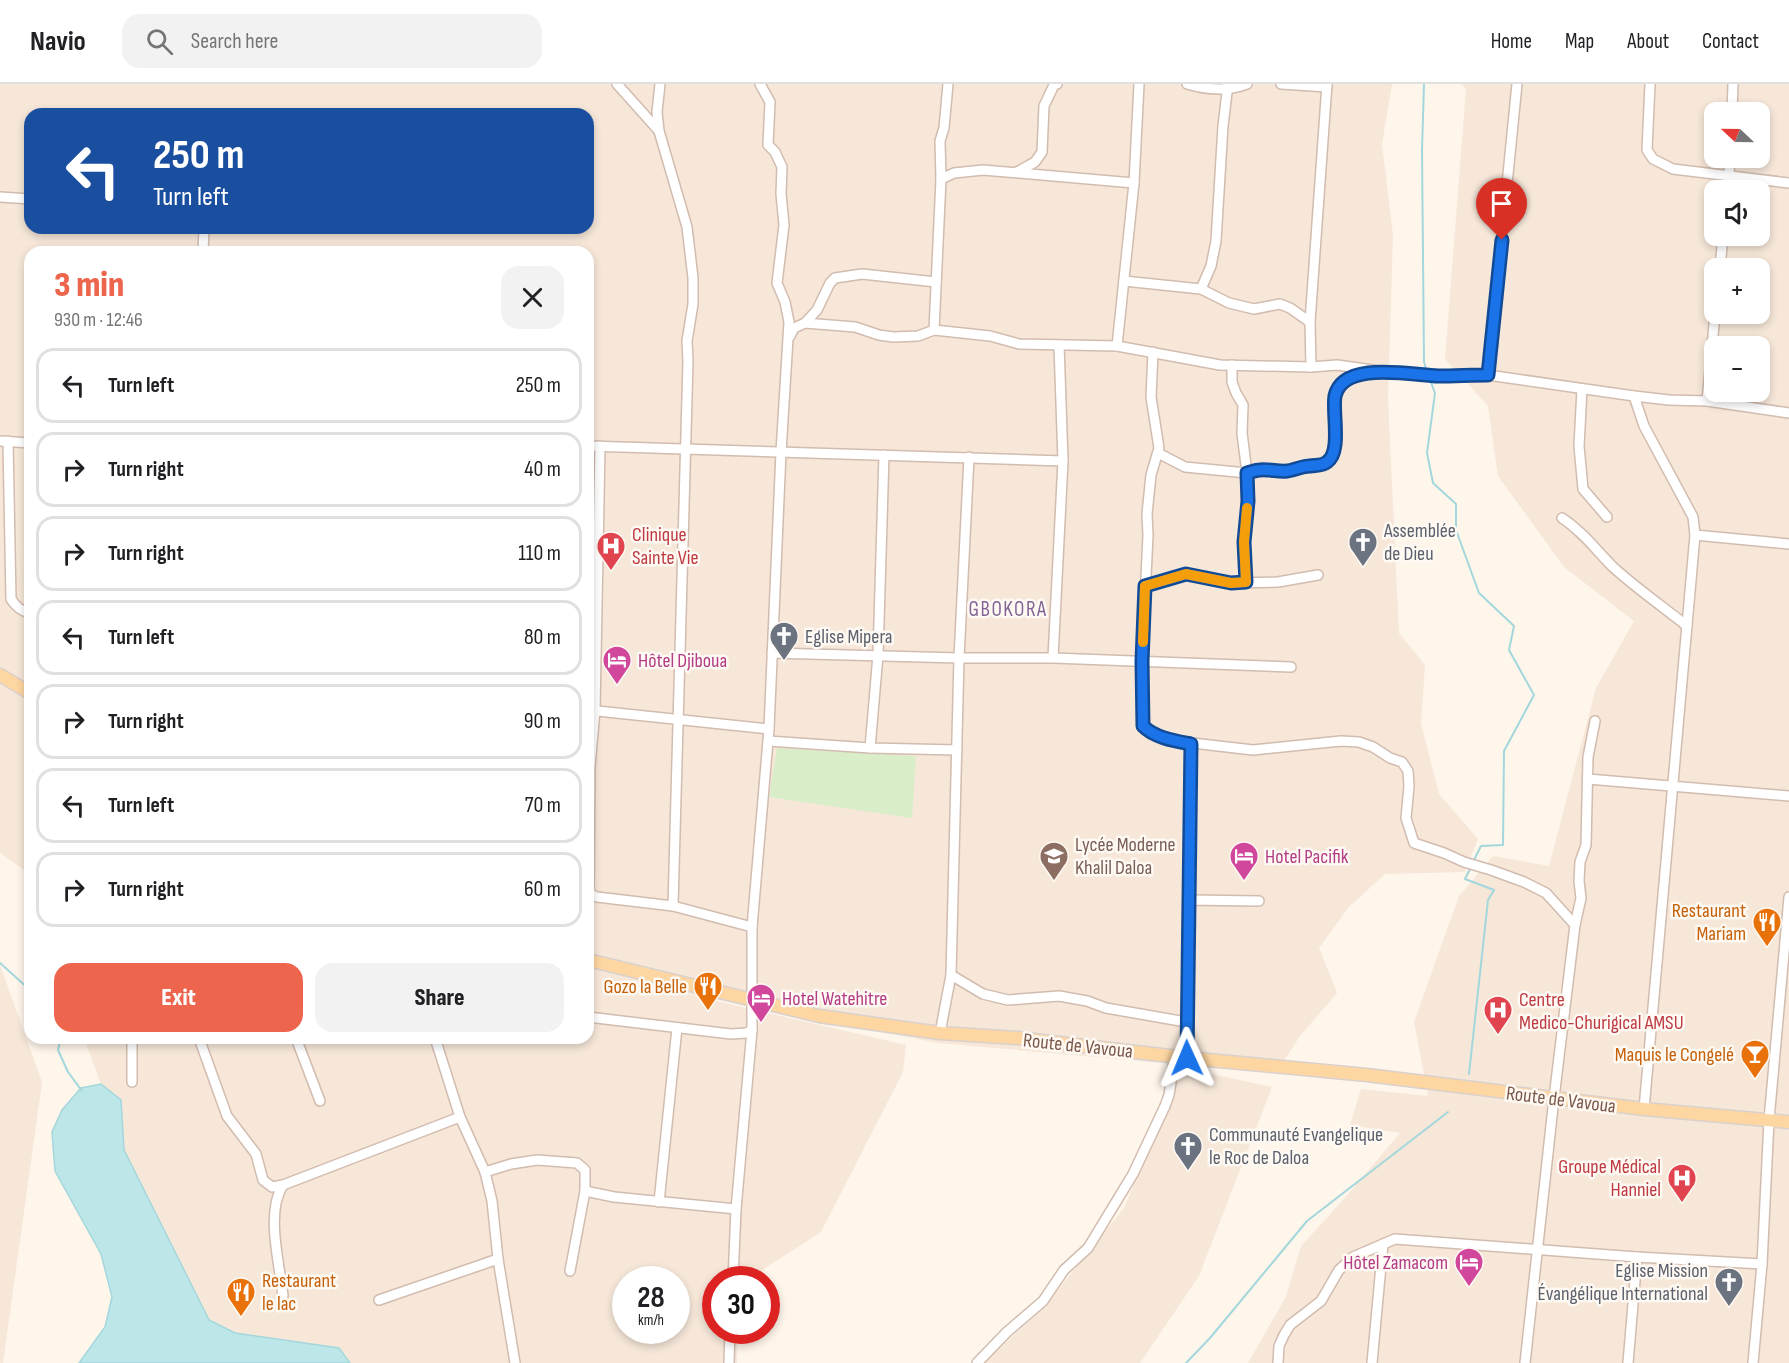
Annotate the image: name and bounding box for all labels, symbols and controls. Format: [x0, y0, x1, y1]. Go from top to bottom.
search box [122, 14, 542, 68]
text: Navio [30, 25, 86, 58]
icon: search [143, 25, 176, 58]
text: Search here [191, 28, 278, 55]
text: Home [1491, 29, 1532, 54]
text: Map [1565, 29, 1594, 54]
text: About [1627, 29, 1669, 54]
text: Contact [1702, 29, 1759, 54]
north arrow [1704, 102, 1770, 168]
map controls [1704, 102, 1770, 402]
text: 250 m [153, 130, 244, 181]
icon: left [54, 132, 132, 210]
pin [1476, 178, 1527, 240]
button: sound [1704, 180, 1770, 246]
text: Turn left [153, 181, 229, 213]
icon: arrive [1485, 187, 1518, 220]
button: + [1704, 258, 1770, 324]
text: 3 min [54, 264, 124, 307]
button: close [501, 266, 564, 329]
text: 930 m · 12:46 [54, 308, 143, 332]
button: − [1704, 336, 1770, 402]
icon: left [57, 369, 90, 402]
text: Turn left [108, 372, 174, 399]
text: 250 m [516, 372, 561, 399]
icon: right [57, 453, 90, 486]
text: Turn right [108, 456, 184, 483]
text: 40 m [524, 456, 561, 483]
place label: Assemblée de Dieu [1383, 519, 1456, 566]
place label: Clinique Sainte Vie [632, 523, 699, 570]
church icon: Assemblée de Dieu [1347, 526, 1379, 568]
hospital icon: Clinique Sainte Vie [595, 530, 627, 572]
icon: right [57, 537, 90, 570]
text: Turn right [108, 540, 184, 567]
text: 110 m [518, 540, 561, 567]
district label: GBOKORA [969, 597, 1047, 622]
church icon: Eglise Mipera [768, 620, 800, 662]
icon: left [57, 621, 90, 654]
text: Turn left [108, 624, 174, 651]
text: 80 m [524, 624, 561, 651]
place label: Eglise Mipera [805, 625, 893, 649]
hotel icon: Hôtel Djiboua [601, 644, 633, 686]
place label: Hôtel Djiboua [638, 649, 727, 673]
icon: right [57, 705, 90, 738]
text: Turn right [108, 708, 184, 735]
text: 90 m [524, 708, 561, 735]
icon: left [57, 789, 90, 822]
text: Turn left [108, 792, 174, 819]
text: 70 m [525, 792, 561, 819]
place label: Lycée Moderne Khalil Daloa [1075, 833, 1176, 880]
school or university icon: Lycée Moderne Khalil Daloa [1038, 840, 1070, 882]
hotel icon: Hotel Pacifik [1228, 840, 1260, 882]
place label: Hotel Pacifik [1265, 845, 1349, 869]
icon: right [57, 873, 90, 906]
text: Turn right [108, 876, 184, 903]
text: 60 m [524, 876, 561, 903]
place label: Restaurant Mariam [1672, 899, 1746, 946]
restaurant icon: Restaurant Mariam [1751, 906, 1783, 948]
button: Exit [54, 963, 303, 1032]
button: Share [315, 963, 564, 1032]
restaurant icon: Gozo la Belle [692, 970, 724, 1012]
place label: Gozo la Belle [603, 975, 687, 999]
hotel icon: Hotel Watehitre [745, 982, 777, 1024]
place label: Hotel Watehitre [782, 987, 887, 1011]
place label: Centre Medico-Churigical AMSU [1519, 988, 1684, 1035]
hospital icon: Centre Medico-Churigical AMSU [1482, 994, 1514, 1036]
position arrow [1155, 1026, 1219, 1090]
street label: Route de Vavoua [1022, 1028, 1134, 1064]
bar icon: Maquis le Congelé [1739, 1038, 1771, 1080]
place label: Maquis le Congelé [1615, 1043, 1734, 1067]
street label: Route de Vavoua [1505, 1081, 1617, 1119]
place label: Communauté Evangelique le Roc de Daloa [1209, 1123, 1383, 1170]
church icon: Communauté Evangelique le Roc de Daloa [1172, 1130, 1204, 1172]
place label: Groupe Médical Hanniel [1558, 1155, 1661, 1202]
hospital icon: Groupe Médical Hanniel [1666, 1162, 1698, 1204]
hotel icon: Hôtel Zamacom [1453, 1246, 1485, 1288]
place label: Hôtel Zamacom [1343, 1251, 1448, 1275]
place label: Eglise Mission Évangélique International [1538, 1259, 1708, 1306]
speed limit sign: 30 [702, 1266, 780, 1344]
church icon: Eglise Mission Évangélique International [1713, 1266, 1745, 1308]
place label: Restaurant le lac [262, 1269, 336, 1316]
restaurant icon: Restaurant le lac [225, 1276, 257, 1318]
text: 28 [637, 1280, 665, 1316]
text: km/h [638, 1311, 664, 1330]

